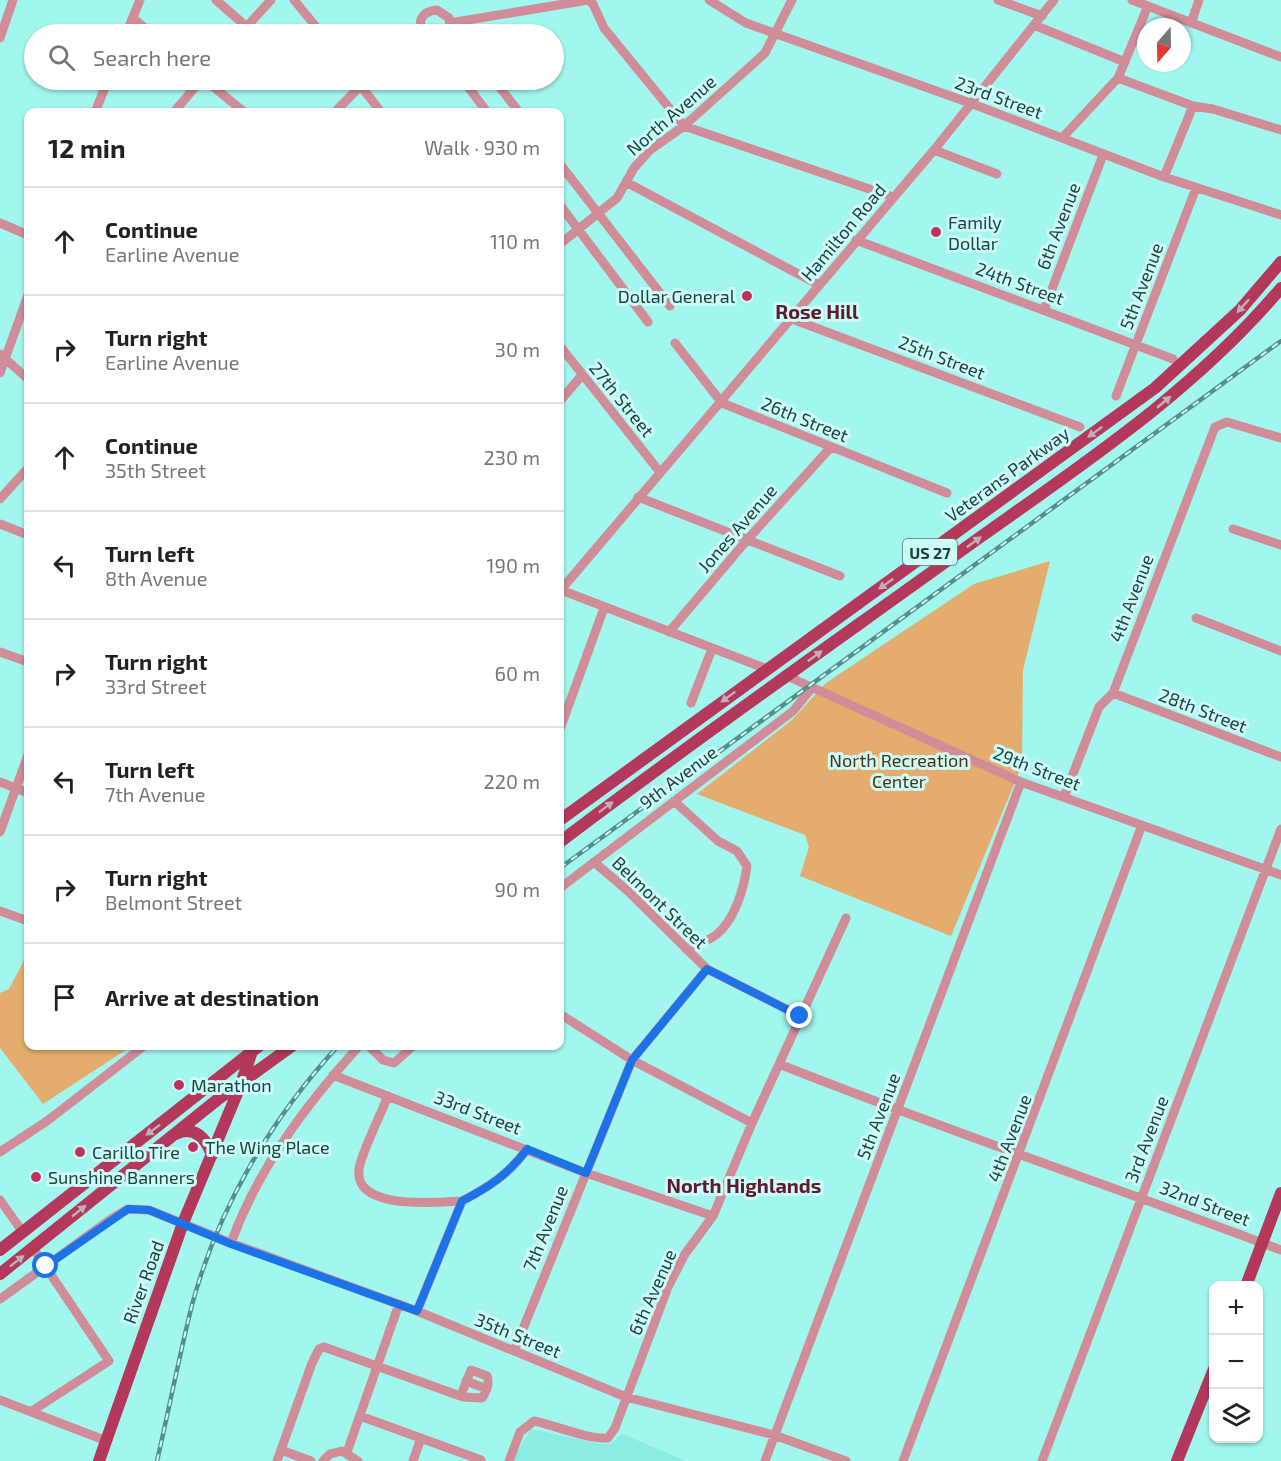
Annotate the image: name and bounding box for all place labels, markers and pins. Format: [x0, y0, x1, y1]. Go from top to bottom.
place label: Family Dollar [948, 211, 1002, 254]
marker: Family Dollar [929, 225, 943, 239]
place label: Dollar General [618, 285, 736, 307]
marker: Dollar General [740, 289, 754, 303]
place label: Marathon [191, 1074, 272, 1096]
marker: Marathon [172, 1078, 186, 1092]
place label: The Wing Place [205, 1136, 330, 1158]
marker: The Wing Place [186, 1140, 200, 1154]
place label: Carillo Tire [92, 1141, 180, 1163]
marker: Carillo Tire [73, 1145, 87, 1159]
place label: Sunshine Banners [48, 1166, 195, 1188]
marker: Sunshine Banners [29, 1170, 43, 1184]

